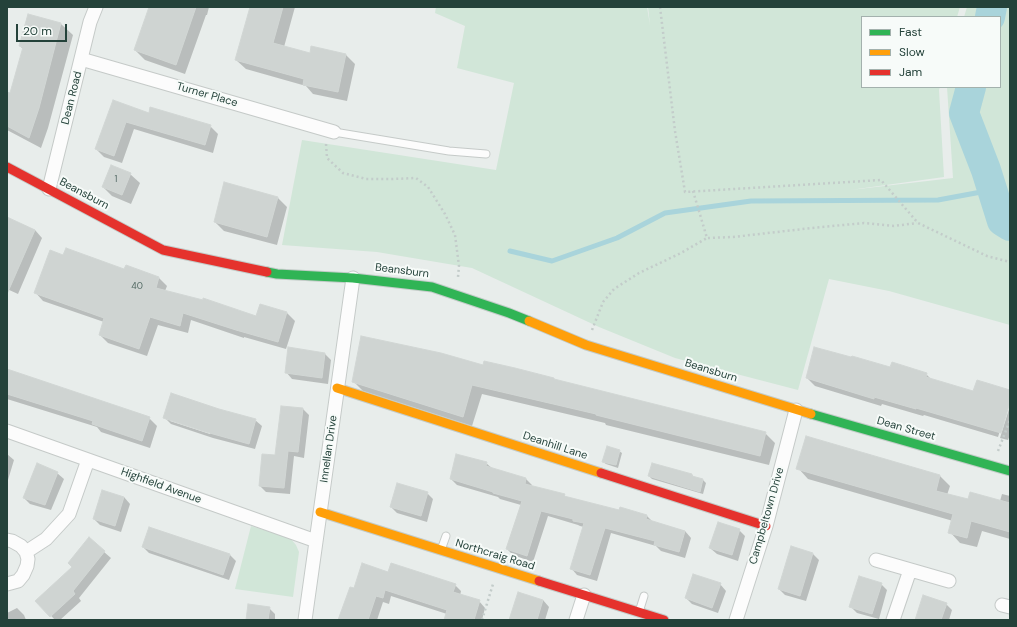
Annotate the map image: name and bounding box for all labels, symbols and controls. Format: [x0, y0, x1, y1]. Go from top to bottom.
scale bar [18, 16, 69, 42]
legend [861, 16, 1001, 88]
text: 20 m [23, 23, 52, 39]
text: Fast [899, 24, 922, 40]
text: Slow [899, 44, 925, 60]
text: Jam [899, 64, 922, 80]
street label: Dean Road [59, 70, 85, 126]
street label: Turner Place [175, 80, 239, 110]
street label: Beansburn [57, 175, 111, 213]
house number: 1 [115, 175, 117, 185]
street label: Beansburn [374, 261, 430, 281]
house number: 40 [131, 282, 143, 292]
street label: Beansburn [683, 357, 739, 385]
street label: Dean Street [875, 414, 937, 444]
street label: Innellan Drive [318, 415, 340, 483]
street label: Deanhill Lane [521, 429, 589, 463]
street label: Highfield Avenue [119, 465, 203, 507]
street label: Campbeltown Drive [747, 466, 787, 566]
street label: Northcraig Road [454, 537, 536, 573]

